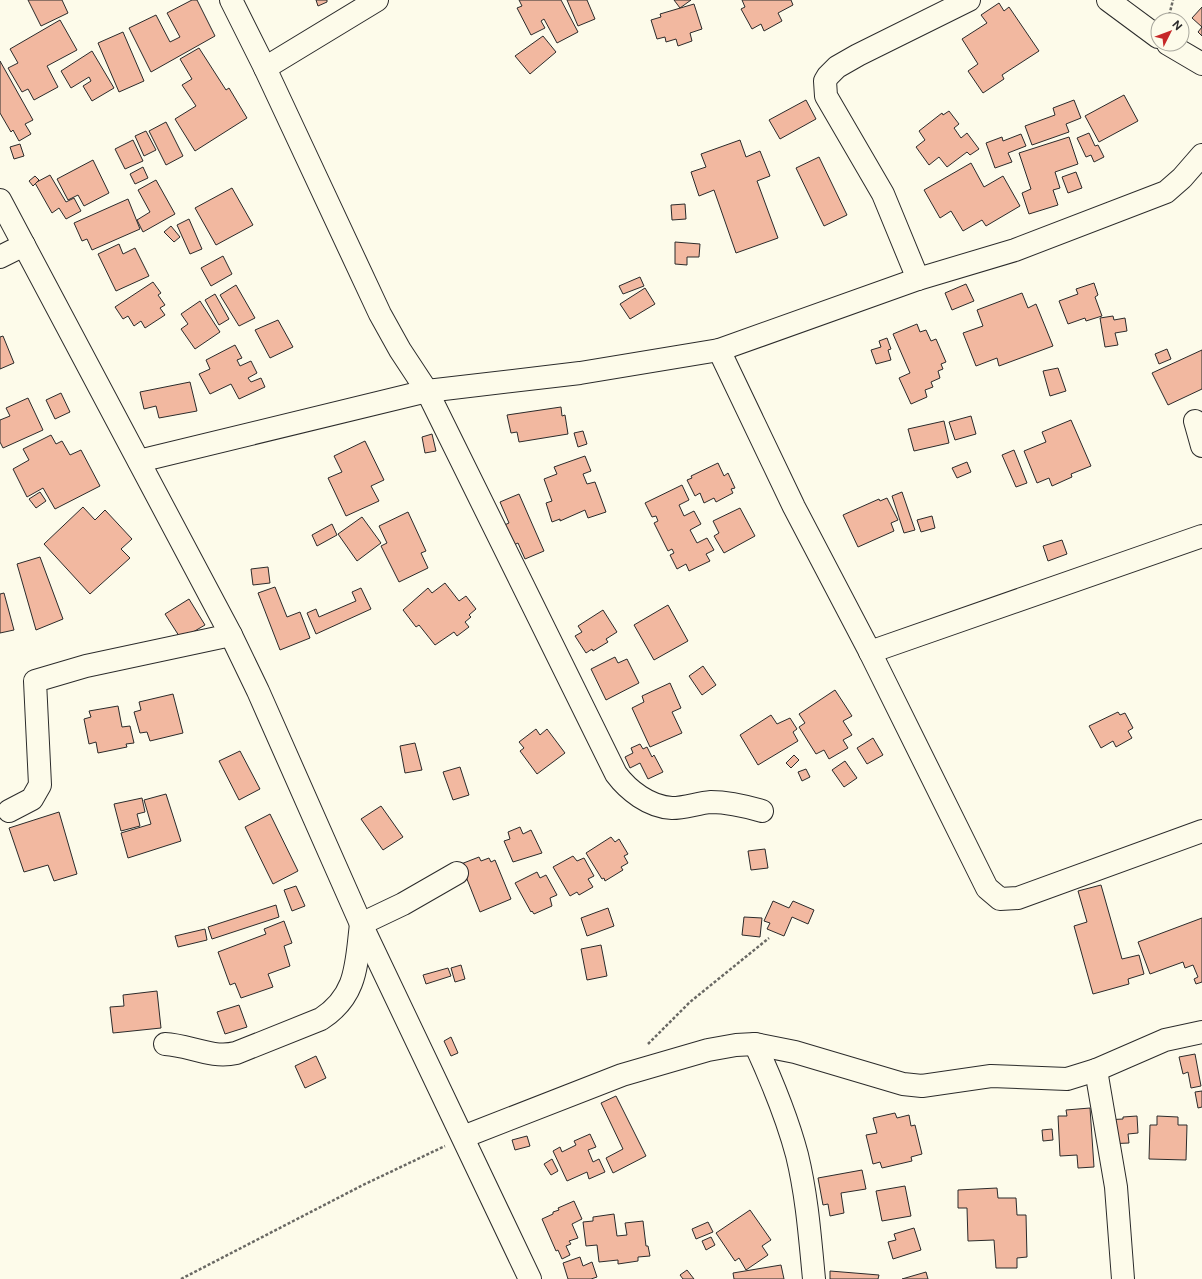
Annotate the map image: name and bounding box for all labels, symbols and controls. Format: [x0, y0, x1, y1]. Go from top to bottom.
north arrow [1150, 12, 1190, 52]
text: N [1170, 18, 1185, 33]

